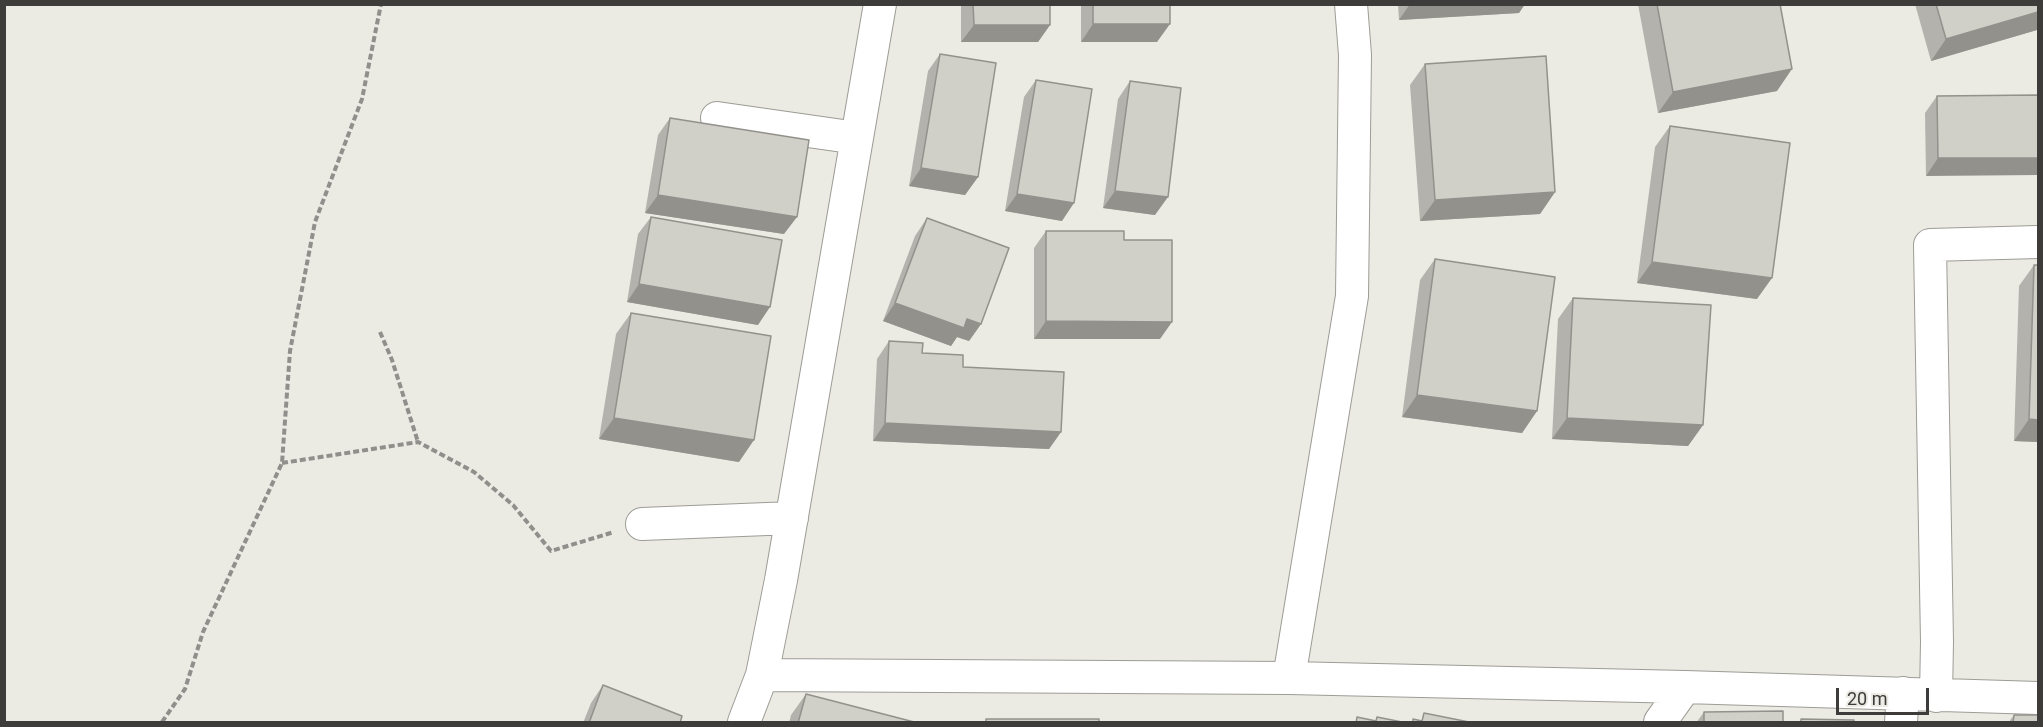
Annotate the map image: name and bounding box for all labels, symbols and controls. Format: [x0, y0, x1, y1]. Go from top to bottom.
scale bar [1839, 676, 1932, 714]
text: 20 m [1847, 688, 1887, 709]

